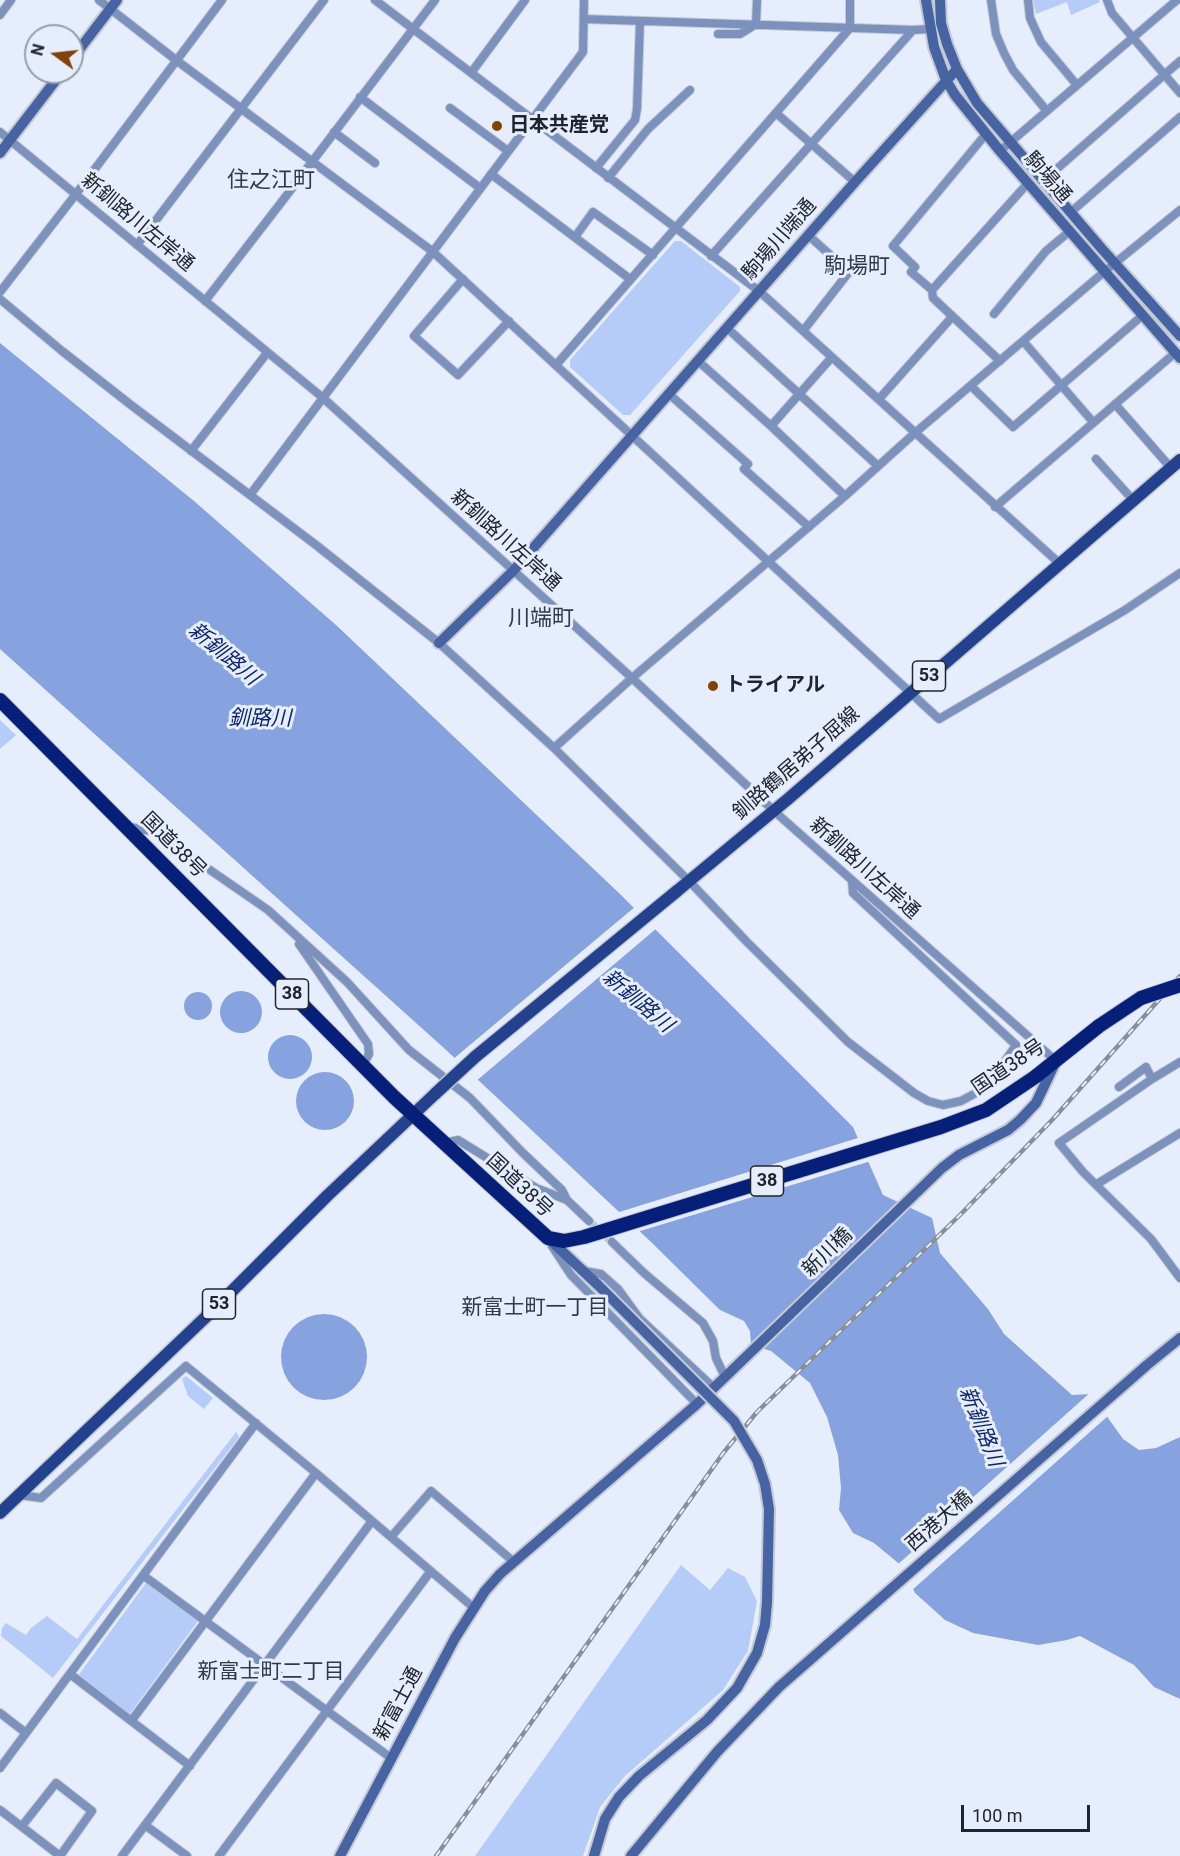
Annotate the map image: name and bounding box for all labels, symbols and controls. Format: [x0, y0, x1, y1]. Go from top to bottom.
north arrow [24, 24, 84, 84]
text: N [27, 42, 49, 58]
place label: 日本共産党 [509, 114, 609, 138]
marker: 日本共産党 [490, 119, 504, 133]
street label: 駒場通 [1018, 147, 1076, 209]
district label: 住之江町 [227, 168, 315, 194]
street label: 新釧路川左岸通 [76, 169, 198, 277]
street label: 駒場川端通 [738, 194, 822, 286]
district label: 駒場町 [824, 254, 890, 280]
street label: 新釧路川左岸通 [445, 485, 565, 597]
district label: 川端町 [508, 606, 574, 632]
water label: 新釧路川 [183, 618, 263, 692]
road number: 53 [912, 661, 946, 691]
place label: トライアル [725, 674, 825, 698]
marker: トライアル [706, 679, 720, 693]
street label: 釧路鶴居弟子屈線 [729, 702, 865, 826]
water label: 釧路川 [229, 707, 291, 733]
street label: 国道38号 [135, 808, 211, 884]
street label: 新釧路川左岸通 [804, 813, 924, 925]
water label: 新釧路川 [597, 965, 677, 1039]
road number: 38 [276, 979, 308, 1009]
street label: 国道38号 [968, 1035, 1050, 1101]
street label: 国道38号 [481, 1149, 557, 1223]
road number: 38 [750, 1166, 783, 1196]
street label: 新川橋 [798, 1224, 858, 1282]
road number: 53 [202, 1289, 236, 1319]
district label: 新富士町一丁目 [462, 1296, 608, 1322]
water label: 新釧路川 [953, 1383, 1007, 1471]
street label: 西港大橋 [902, 1487, 978, 1557]
district label: 新富士町二丁目 [198, 1660, 344, 1686]
street label: 新富士通 [370, 1663, 428, 1745]
scale bar [964, 1793, 1093, 1831]
text: 100 m [972, 1805, 1023, 1826]

